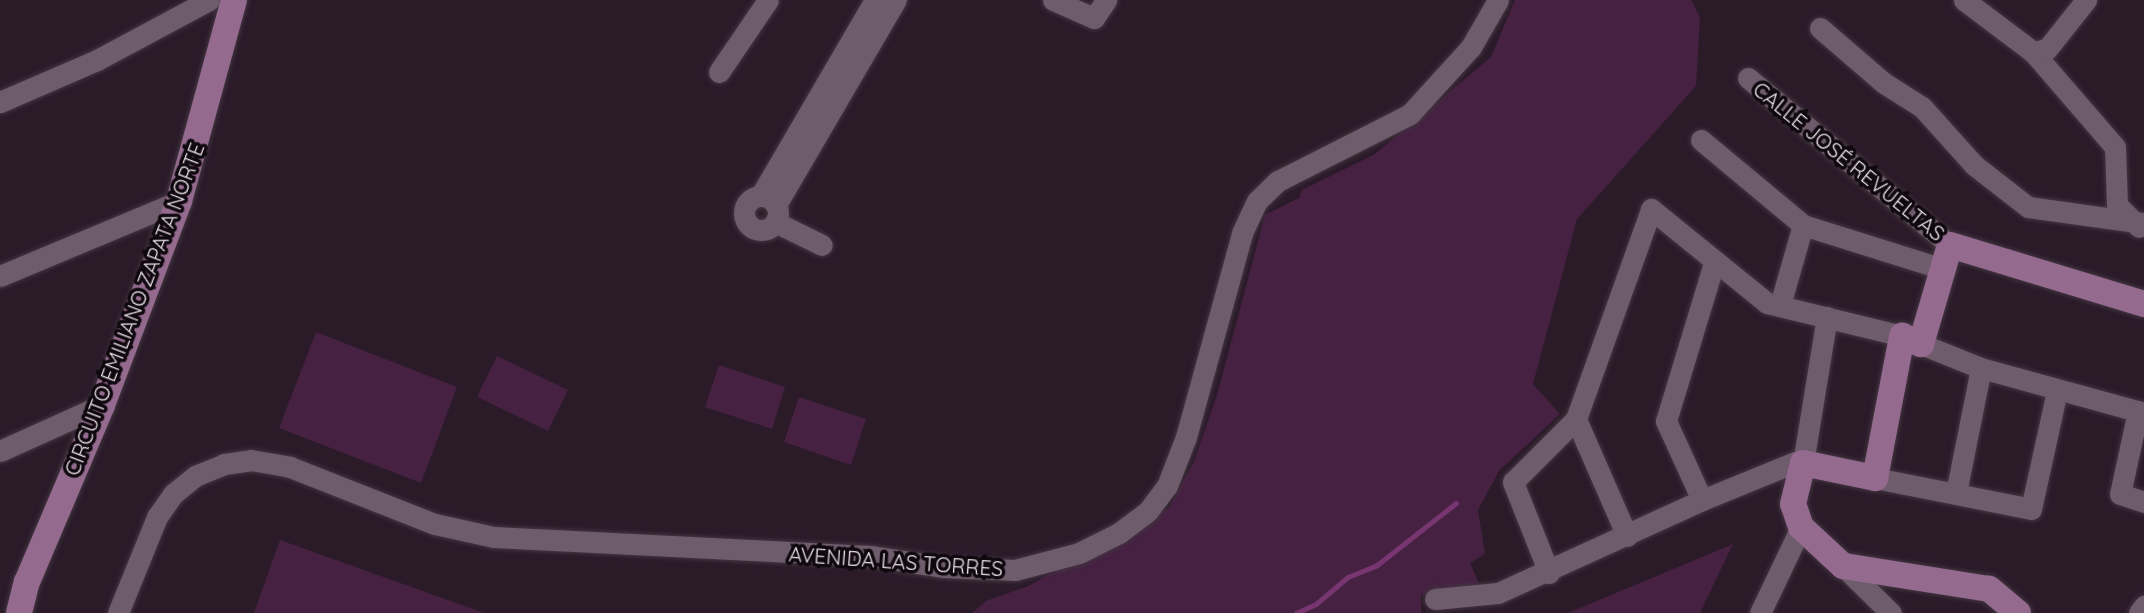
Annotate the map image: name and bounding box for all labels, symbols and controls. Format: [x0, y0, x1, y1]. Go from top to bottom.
street label: CALLE JOSÉ REVUELTAS [1748, 76, 1950, 246]
street label: CIRCUITO EMILIANO ZAPATA NORTE [59, 139, 209, 479]
street label: AVENIDA LAS TORRES [788, 541, 1004, 581]

